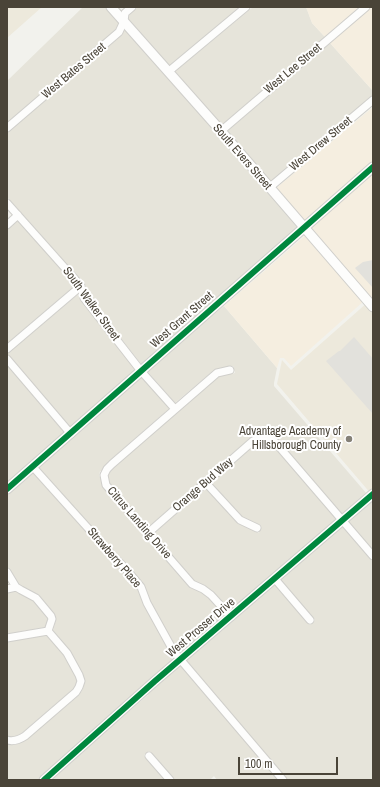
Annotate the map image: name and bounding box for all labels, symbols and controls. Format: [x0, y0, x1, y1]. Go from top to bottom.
street label: West Bates Street [39, 40, 109, 102]
street label: West Lee Street [261, 41, 325, 97]
street label: West Drew Street [287, 114, 355, 174]
street label: South Evers Street [209, 121, 275, 193]
street label: South Walker Street [59, 264, 123, 344]
street label: West Grant Street [148, 289, 216, 351]
place label: Advantage Academy of Hillsborough County [239, 425, 341, 453]
marker: Advantage Academy of Hillsborough County [344, 434, 354, 444]
street label: Orange Bud Way [170, 455, 236, 515]
street label: Citrus Landing Drive [104, 484, 174, 562]
street label: Strawberry Place [84, 525, 144, 591]
street label: West Prosser Drive [164, 595, 238, 661]
scale bar [240, 749, 340, 775]
text: 100 m [245, 756, 272, 772]

